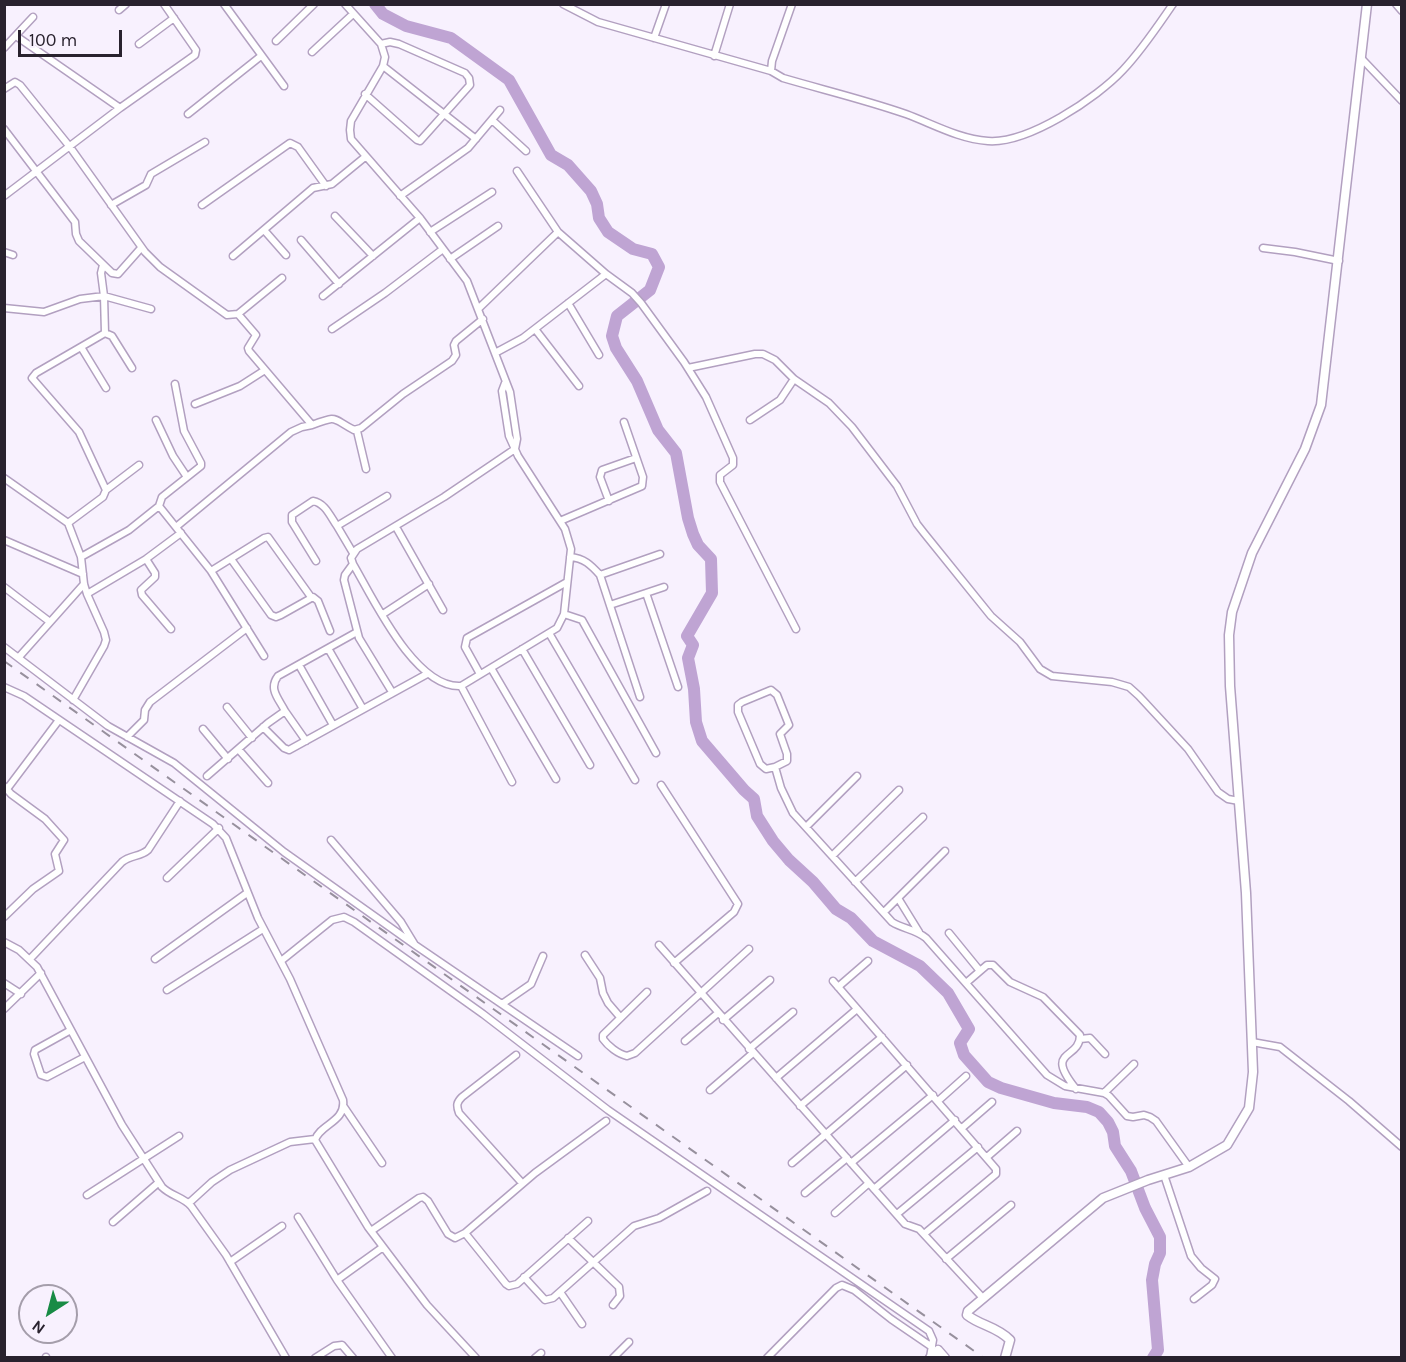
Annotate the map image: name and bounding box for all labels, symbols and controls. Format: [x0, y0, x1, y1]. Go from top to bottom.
scale bar [21, 18, 124, 56]
text: 100 m [29, 29, 77, 51]
north arrow [18, 1284, 78, 1344]
text: N [28, 1316, 49, 1338]

